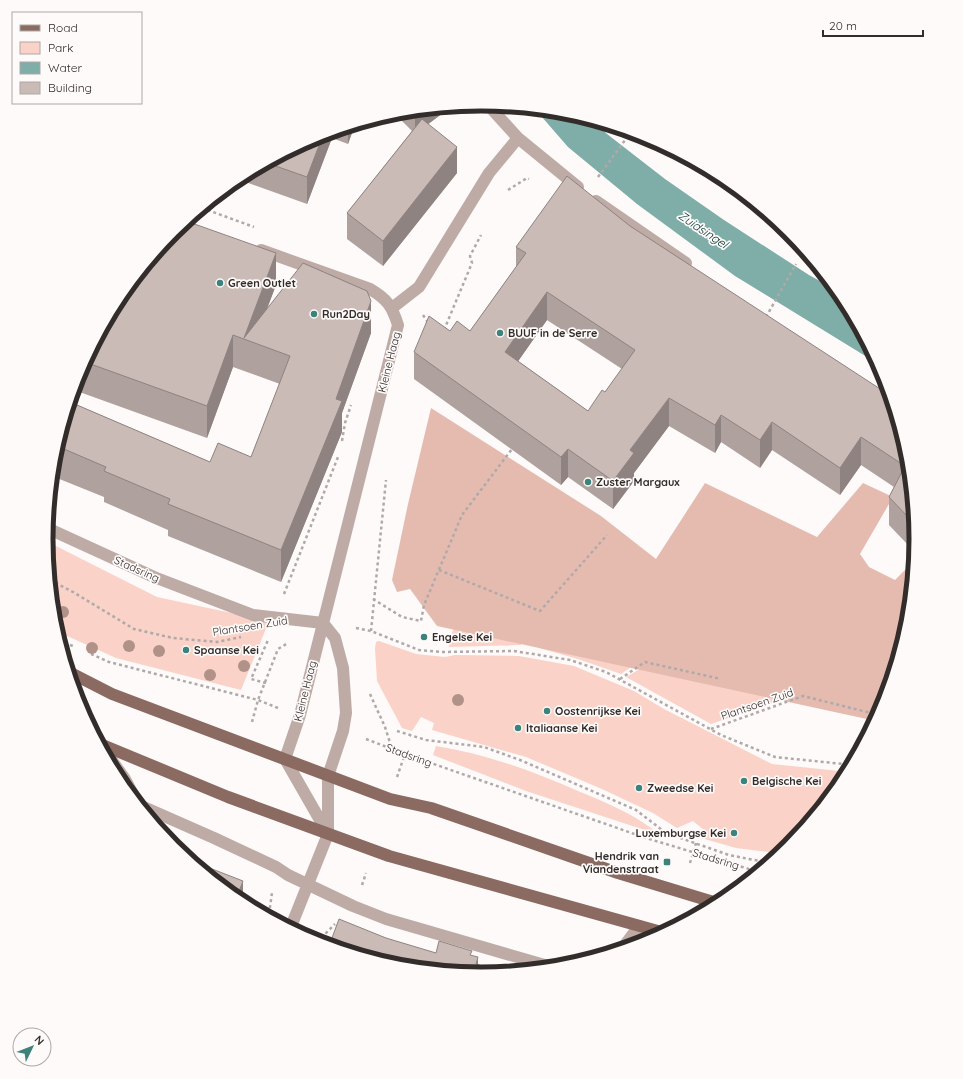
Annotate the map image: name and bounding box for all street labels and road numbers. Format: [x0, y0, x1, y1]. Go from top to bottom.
street label: Kleine Haag [375, 330, 403, 394]
street label: Stadsring [112, 553, 162, 585]
street label: Plantsoen Zuid [211, 613, 289, 639]
street label: Kleine Haag [291, 659, 319, 723]
street label: Plantsoen Zuid [719, 685, 795, 723]
street label: Stadsring [384, 740, 434, 770]
street label: Stadsring [691, 845, 741, 873]

